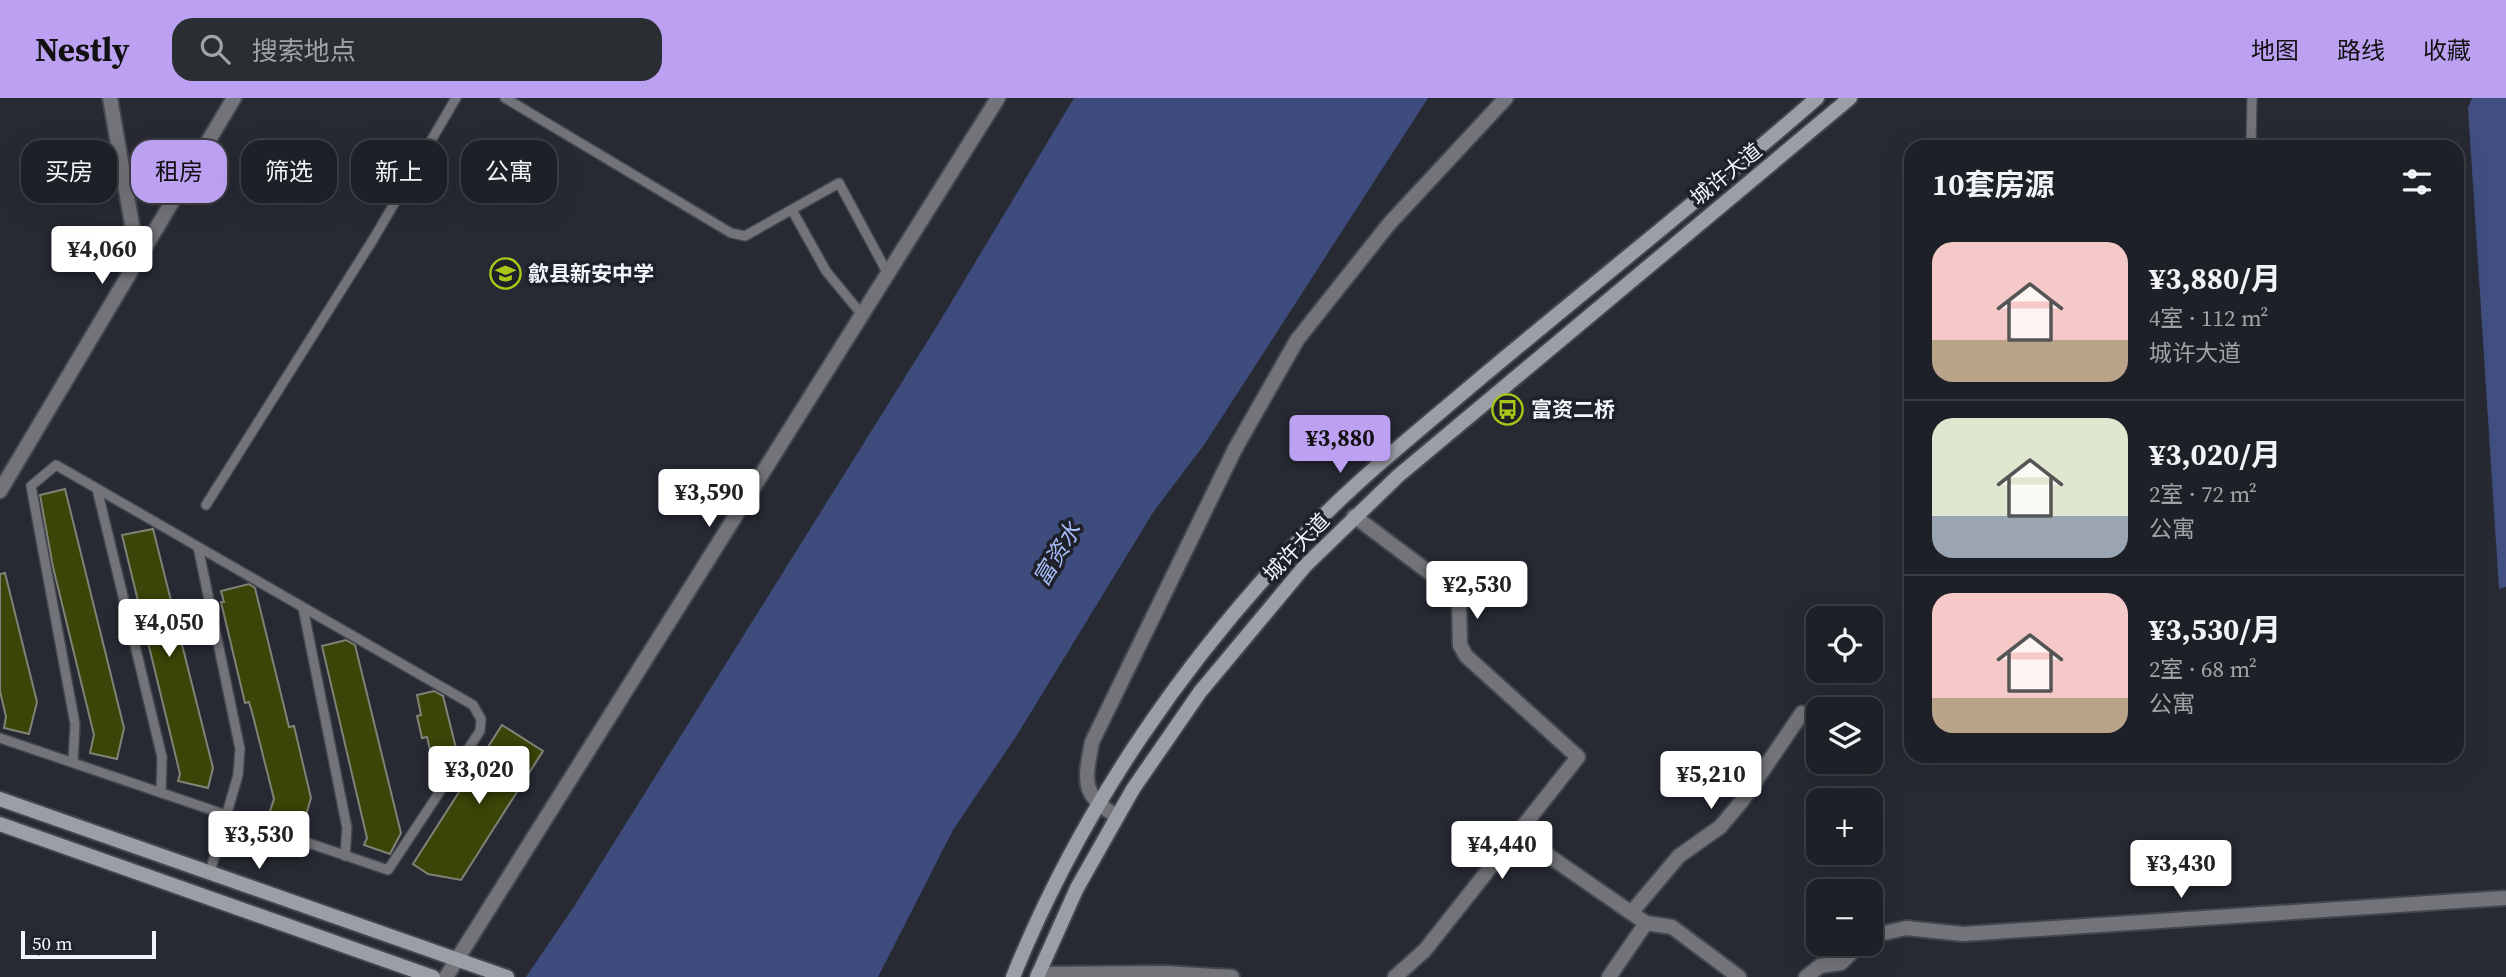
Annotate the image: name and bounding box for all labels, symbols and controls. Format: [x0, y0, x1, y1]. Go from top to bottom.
search box [172, 18, 662, 81]
text: Nestly [35, 27, 130, 72]
icon: search [196, 30, 234, 68]
text: 搜索地点 [252, 33, 356, 69]
text: 地图 [2251, 34, 2299, 67]
text: 路线 [2337, 34, 2385, 67]
text: 收藏 [2423, 34, 2471, 67]
street label: 城许大道 [1684, 136, 1768, 212]
chip: 买房 [21, 140, 117, 203]
chip: 租房 [131, 140, 227, 203]
chip: 筛选 [241, 140, 337, 203]
chip: 新上 [351, 140, 447, 203]
chip: 公寓 [461, 140, 557, 203]
icon: filters [2398, 163, 2436, 201]
text: 10套房源 [1932, 164, 2055, 205]
pin: ¥4,060 [45, 226, 159, 286]
text: ¥4,060 [67, 233, 137, 265]
school or university icon: 歙县新安中学 [488, 256, 522, 290]
text: ¥3,880/月 [2149, 258, 2281, 299]
place label: 歙县新安中学 [528, 259, 654, 288]
icon: home [1988, 270, 2072, 354]
text: 4室 · 112 m² [2149, 302, 2269, 334]
text: 城许大道 [2149, 337, 2241, 369]
bus stop icon: 富资二桥 [1491, 392, 1525, 426]
place label: 富资二桥 [1531, 395, 1615, 424]
pin: ¥3,880 [1283, 416, 1397, 475]
text: ¥3,880 [1305, 422, 1375, 454]
text: ¥3,020/月 [2149, 434, 2281, 475]
icon: home [1988, 446, 2072, 530]
pin: ¥3,590 [652, 470, 766, 529]
text: ¥3,590 [674, 476, 744, 508]
text: 2室 · 72 m² [2149, 478, 2257, 510]
street label: 城许大道 [1256, 507, 1336, 587]
text: 公寓 [2149, 513, 2195, 545]
water label: 富资水 [1026, 515, 1089, 592]
pin: ¥2,530 [1420, 561, 1534, 621]
text: ¥2,530 [1442, 568, 1512, 600]
pin: ¥4,050 [112, 600, 226, 659]
text: ¥4,050 [134, 606, 204, 638]
map controls [1806, 606, 1883, 956]
button: locate [1806, 606, 1883, 683]
text: ¥3,530/月 [2149, 609, 2281, 650]
icon: home [1988, 621, 2072, 705]
text: 2室 · 68 m² [2149, 653, 2257, 685]
text: 公寓 [2149, 688, 2195, 720]
button: layers [1806, 697, 1883, 774]
pin: ¥3,020 [422, 746, 536, 806]
pin: ¥5,210 [1654, 752, 1768, 811]
text: ¥3,020 [444, 753, 514, 785]
text: ¥5,210 [1676, 758, 1746, 790]
button: + [1806, 788, 1883, 865]
pin: ¥3,530 [202, 812, 316, 871]
text: ¥3,530 [224, 818, 294, 850]
pin: ¥4,440 [1445, 822, 1559, 881]
text: ¥4,440 [1467, 828, 1537, 860]
pin: ¥3,430 [2124, 840, 2238, 900]
text: ¥3,430 [2146, 847, 2216, 879]
button: − [1806, 879, 1883, 956]
scale bar [21, 928, 156, 960]
text: 50 m [32, 930, 73, 956]

